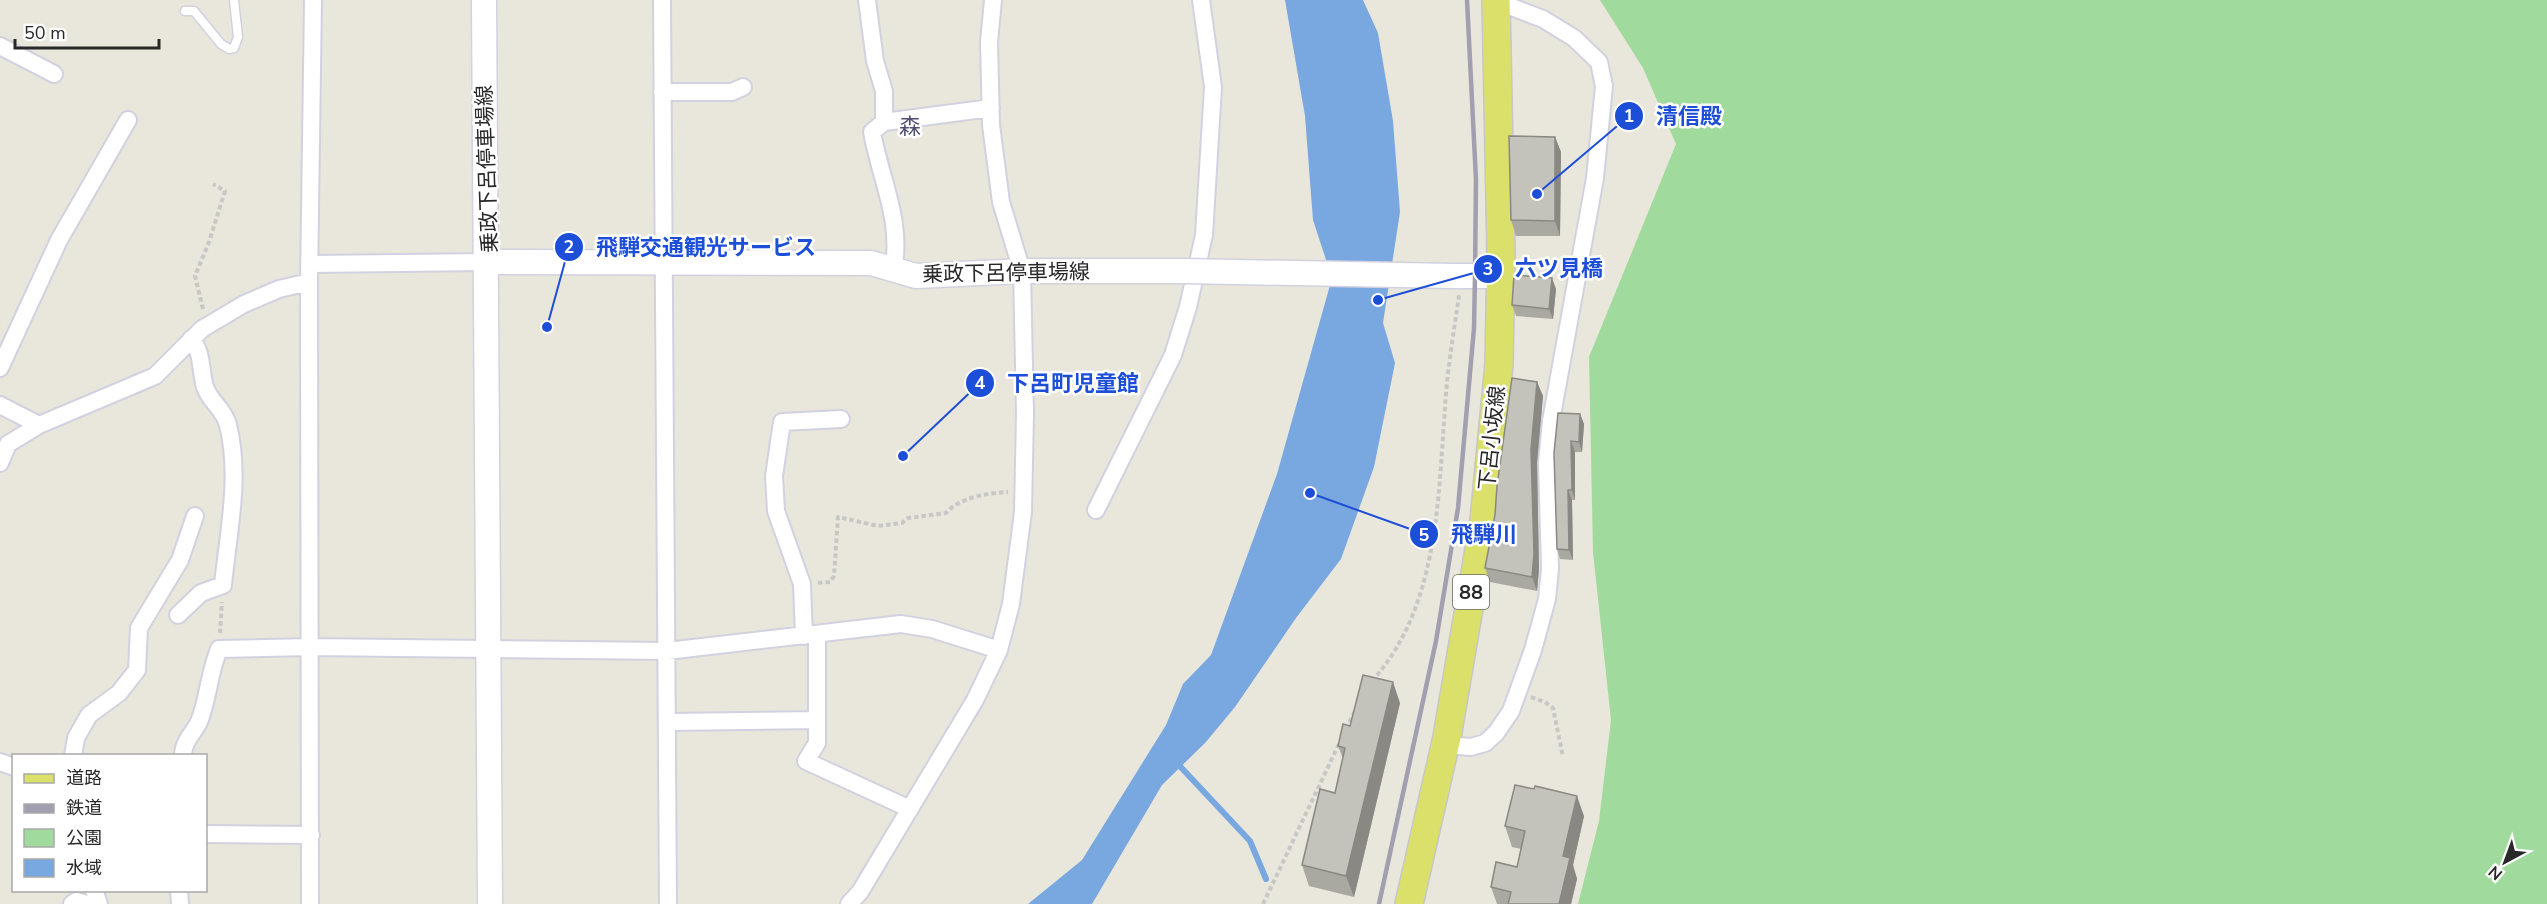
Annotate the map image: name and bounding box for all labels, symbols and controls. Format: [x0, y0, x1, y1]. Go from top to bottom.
scale bar [15, 12, 159, 50]
text: 50 m [24, 21, 66, 45]
street label: 乗政下呂停車場線 [470, 85, 504, 253]
callout: 清信殿 [1614, 96, 1734, 136]
text: 清信殿 [1656, 102, 1722, 132]
text: 1 [1624, 104, 1634, 128]
district label: 森 [899, 112, 921, 142]
callout: 飛騨交通観光サービス [554, 227, 828, 267]
text: 飛騨交通観光サービス [596, 233, 816, 263]
text: 2 [564, 235, 574, 259]
callout: 六ツ見橋 [1473, 249, 1615, 289]
text: 六ツ見橋 [1515, 254, 1603, 284]
text: 3 [1483, 257, 1493, 281]
street label: 乗政下呂停車場線 [922, 258, 1090, 288]
callout: 下呂町児童館 [965, 363, 1151, 403]
text: 下呂町児童館 [1007, 369, 1139, 399]
text: 4 [975, 371, 986, 395]
street label: 下呂小坂線 [1473, 384, 1511, 492]
callout: 飛騨川 [1409, 514, 1529, 554]
text: 飛騨川 [1451, 520, 1517, 550]
text: 5 [1419, 523, 1430, 547]
road number: 88 [1453, 575, 1489, 609]
legend [12, 754, 207, 892]
text: 道路 [66, 766, 102, 790]
text: 鉄道 [66, 796, 102, 820]
text: 公園 [66, 826, 102, 850]
north arrow [2475, 832, 2535, 892]
text: 水域 [66, 856, 102, 880]
text: N [2484, 860, 2508, 885]

